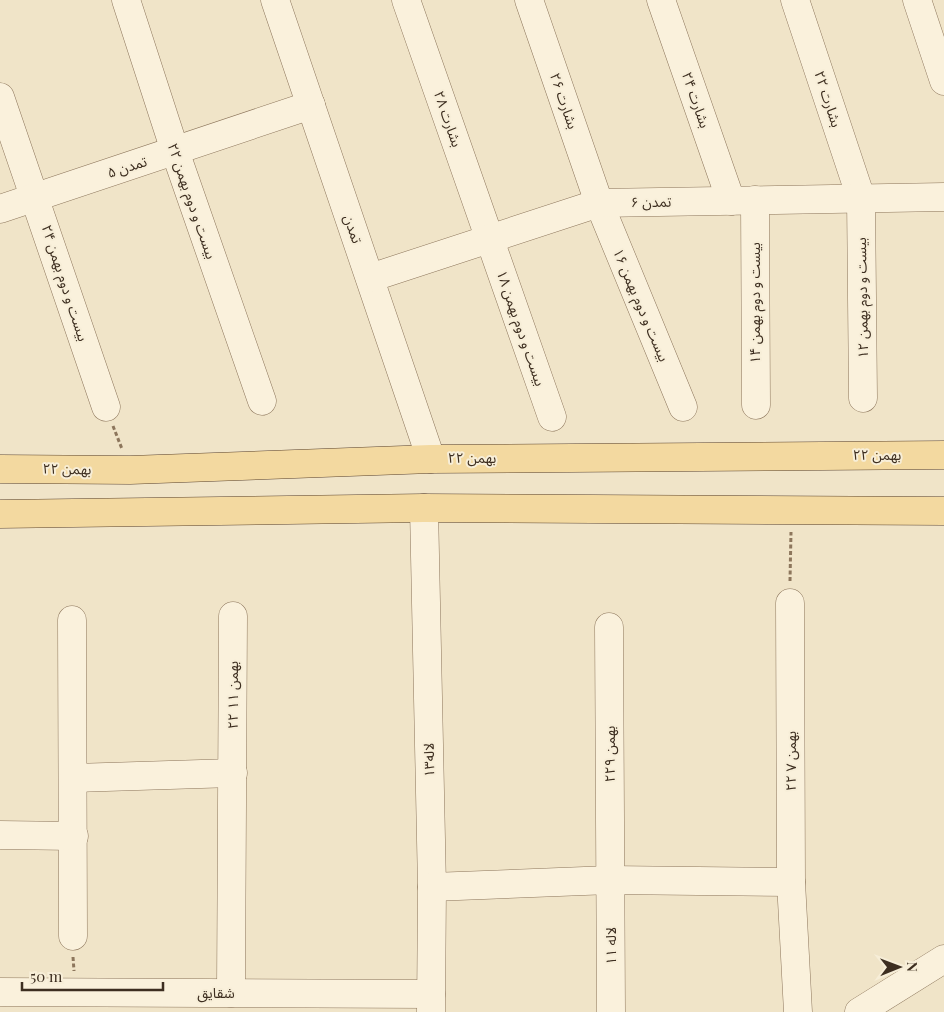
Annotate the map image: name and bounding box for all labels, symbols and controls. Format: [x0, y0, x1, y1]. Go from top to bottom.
street label: بشارت ۲۲ [810, 68, 847, 130]
street label: بشارت ۲۴ [678, 69, 715, 131]
street label: بشارت ۲۶ [546, 70, 583, 132]
street label: بشارت ۲۸ [430, 88, 467, 150]
street label: بیست و دوم بهمن ۲۲ [162, 140, 221, 262]
street label: تمدن ۵ [104, 151, 149, 182]
street label: تمدن ۶ [630, 192, 672, 211]
street label: تمدن [340, 212, 367, 246]
street label: بیست و دوم بهمن ۲۴ [36, 222, 93, 344]
street label: بیست و دوم بهمن ۱۲ [851, 237, 874, 359]
street label: بیست و دوم بهمن ۱۴ [745, 242, 766, 364]
street label: بیست و دوم بهمن ۱۶ [607, 245, 674, 365]
street label: بیست و دوم بهمن ۱۸ [491, 267, 550, 389]
street label: ۲۲ بهمن [853, 445, 902, 464]
street label: ۲۲ بهمن [448, 448, 497, 467]
street label: ۲۲ بهمن [42, 459, 92, 478]
street label: ۲۲ بهمن ۱۱ [223, 661, 242, 729]
street label: ۲۲بهمن ۹ [600, 725, 619, 782]
street label: ۲۲ بهمن ۷ [781, 731, 800, 791]
street label: لاله۱۳ [419, 743, 438, 777]
street label: لاله ۱۱ [601, 927, 620, 965]
north arrow [874, 942, 924, 992]
scale bar [22, 960, 164, 992]
text: N [903, 962, 922, 972]
text: 50 m [30, 966, 63, 986]
street label: شقايق [197, 983, 235, 1003]

